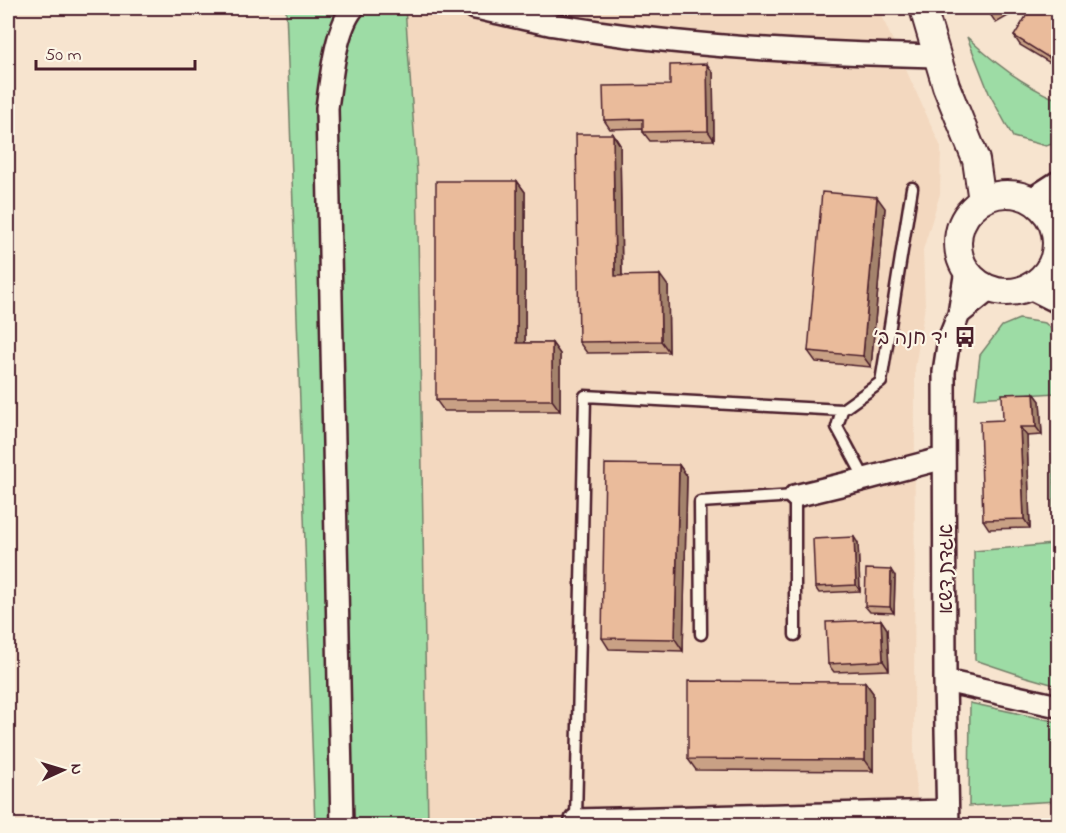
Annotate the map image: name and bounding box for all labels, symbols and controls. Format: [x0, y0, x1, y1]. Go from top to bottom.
scale bar [36, 33, 195, 71]
text: 50 m [45, 43, 82, 69]
place label: יד חנה ב׳ [874, 325, 948, 354]
bus stop icon: יד חנה ב׳ [953, 325, 977, 349]
street label: אגדת דשא [933, 524, 962, 614]
north arrow [33, 740, 93, 800]
text: N [64, 763, 88, 776]

